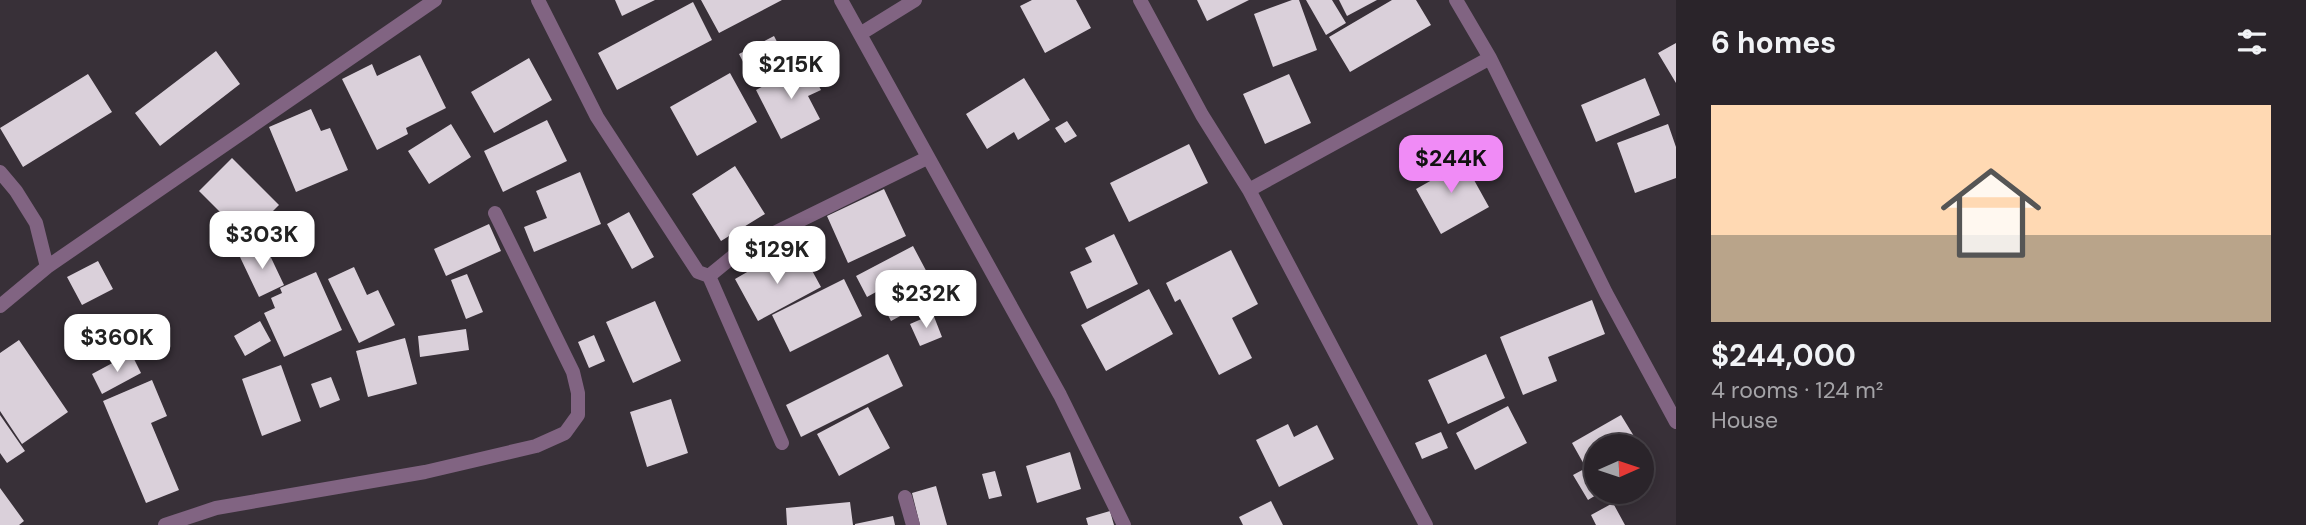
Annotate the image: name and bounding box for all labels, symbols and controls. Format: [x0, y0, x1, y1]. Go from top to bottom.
text: 6 homes [1711, 23, 1836, 62]
icon: filters [2233, 23, 2271, 61]
pin: $215K [742, 42, 840, 101]
text: $215K [759, 49, 823, 79]
pin: $244K [1402, 136, 1500, 195]
text: $244K [1415, 143, 1487, 173]
icon: home [1928, 150, 2054, 276]
pin: $303K [213, 212, 311, 271]
text: $303K [226, 219, 298, 249]
pin: $129K [728, 226, 826, 286]
text: $129K [744, 234, 810, 264]
pin: $232K [877, 270, 975, 330]
text: $232K [891, 278, 961, 308]
pin: $360K [68, 314, 166, 374]
text: $360K [80, 322, 154, 352]
text: $244,000 [1711, 336, 1856, 375]
text: 4 rooms · 124 m² [1711, 375, 1883, 405]
text: House [1711, 405, 1778, 435]
north arrow [1584, 434, 1654, 504]
map controls [1584, 434, 1654, 504]

